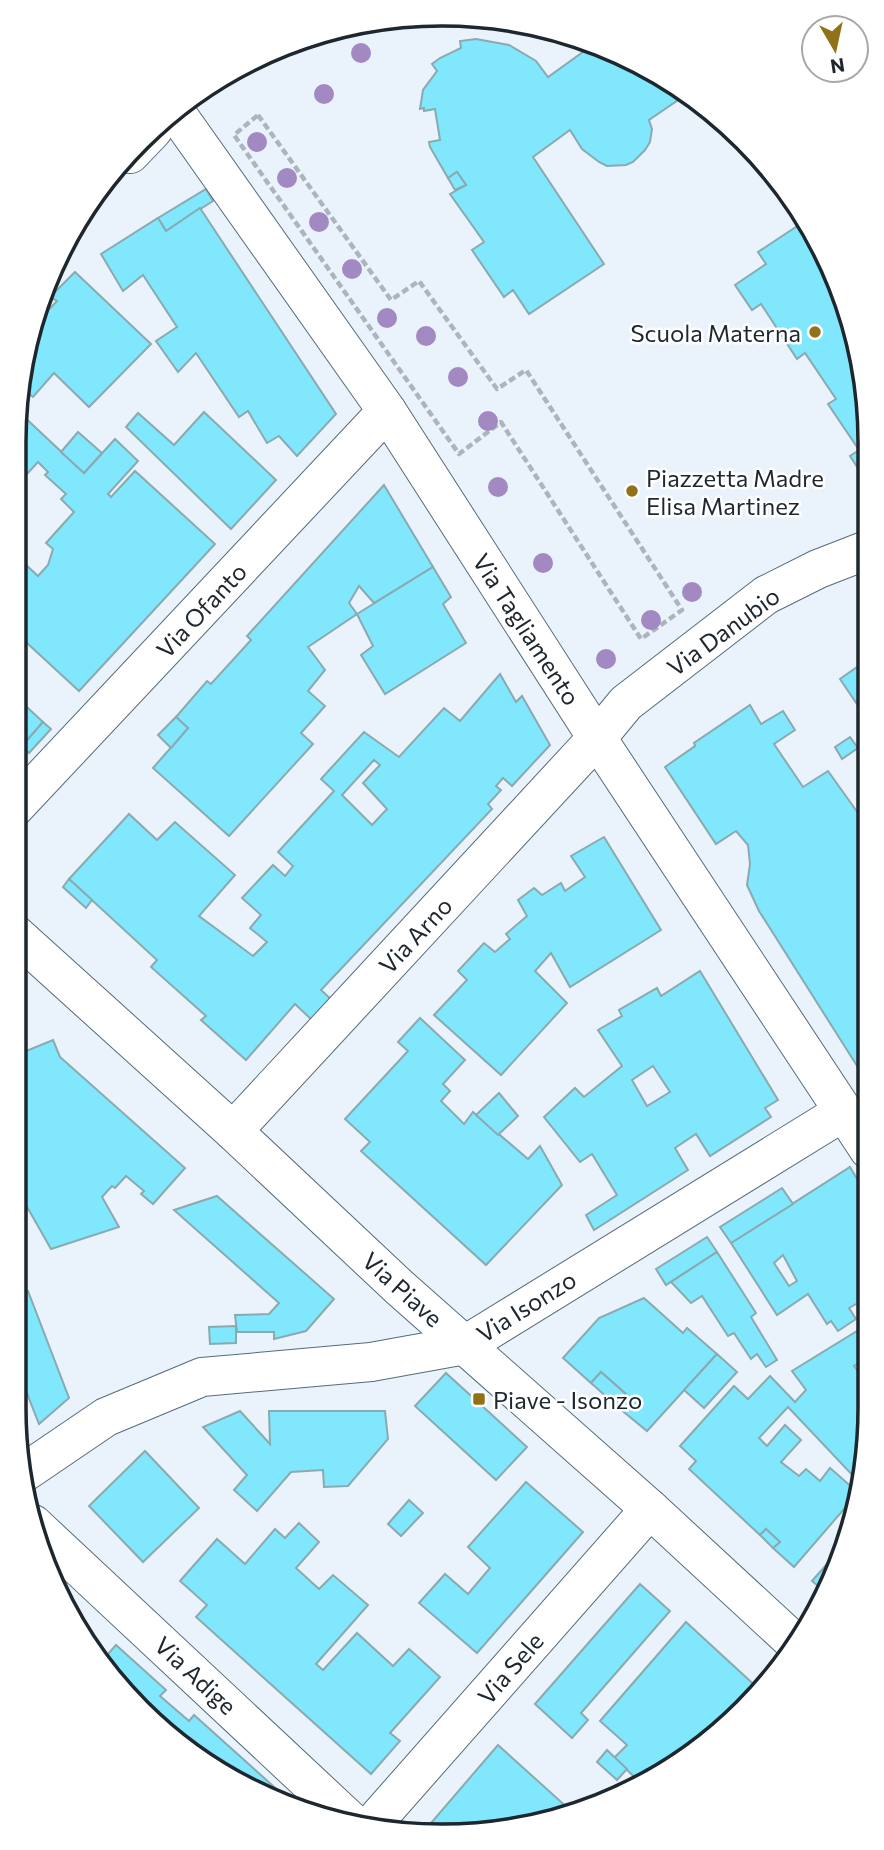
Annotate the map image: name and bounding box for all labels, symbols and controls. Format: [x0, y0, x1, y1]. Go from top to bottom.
north arrow [800, 14, 870, 84]
text: N [829, 54, 847, 79]
place label: Scuola Materna [631, 318, 801, 347]
marker: Scuola Materna [807, 324, 823, 340]
place label: Piazzetta Madre Elisa Martinez [646, 463, 824, 520]
marker: Piazzetta Madre Elisa Martinez [624, 483, 640, 499]
street label: Via Tagliamento [467, 548, 587, 710]
street label: Via Ofanto [150, 557, 252, 663]
street label: Via Danubio [661, 581, 785, 681]
street label: Via Arno [372, 891, 458, 979]
street label: Via Piave [357, 1245, 449, 1333]
street label: Via Isonzo [471, 1264, 581, 1348]
place label: Piave - Isonzo [493, 1385, 642, 1414]
marker: Piave - Isonzo [471, 1391, 487, 1407]
street label: Via Sele [471, 1626, 549, 1710]
street label: Via Adige [149, 1630, 243, 1720]

